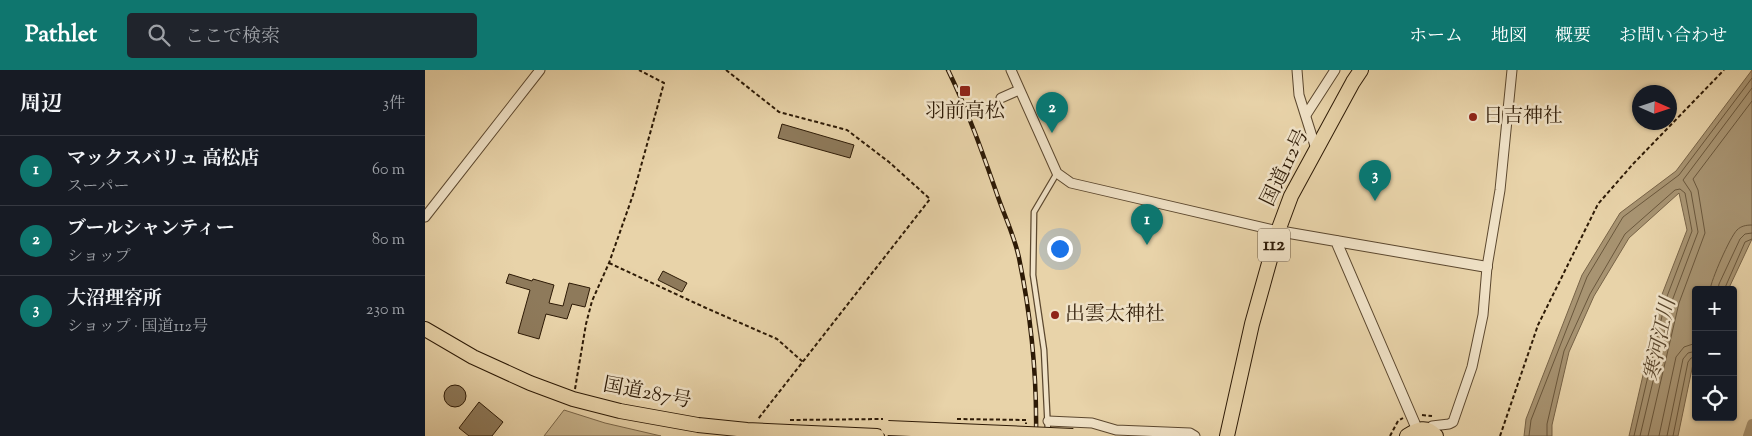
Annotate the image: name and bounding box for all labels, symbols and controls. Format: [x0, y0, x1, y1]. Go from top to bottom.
search box [127, 13, 477, 58]
text: Pathlet [25, 18, 97, 52]
icon: search [145, 21, 173, 49]
text: ここで検索 [185, 24, 280, 51]
text: ホーム [1409, 24, 1463, 50]
text: 地図 [1491, 24, 1527, 50]
text: 概要 [1555, 24, 1591, 50]
text: お問い合わせ [1619, 24, 1727, 50]
marker: 羽前高松 [958, 84, 972, 98]
north arrow [1632, 85, 1677, 130]
text: 周辺 [20, 90, 62, 120]
pin: 2 [1036, 92, 1068, 133]
text: 3件 [383, 93, 405, 116]
place label: 羽前高松 [925, 98, 1005, 127]
place label: 日吉神社 [1483, 103, 1563, 132]
marker: 日吉神社 [1467, 111, 1479, 123]
street label: 国道112号 [1255, 124, 1317, 212]
text: マックスバリュ 高松店 [67, 146, 260, 173]
text: 1 [33, 159, 39, 182]
text: 60 m [372, 159, 405, 182]
pin: 3 [1359, 160, 1391, 201]
text: スーパー [67, 176, 129, 199]
pin: 1 [1131, 204, 1163, 245]
text: ブールシャンティー [67, 216, 235, 243]
road number: 112 [1258, 228, 1290, 262]
text: 2 [32, 229, 40, 252]
text: 80 m [372, 229, 405, 252]
your location [1047, 236, 1073, 262]
text: ショップ [67, 246, 131, 269]
text: 大沼理容所 [67, 286, 162, 313]
map controls [1692, 286, 1737, 421]
button: + [1692, 286, 1737, 331]
water label: 寒河江川 [1638, 294, 1685, 384]
text: 3 [33, 299, 39, 322]
text: 230 m [366, 299, 405, 322]
place label: 出雲太神社 [1065, 301, 1165, 330]
marker: 出雲太神社 [1049, 309, 1061, 321]
text: ショップ · 国道112号 [67, 316, 208, 339]
button: − [1692, 331, 1737, 376]
street label: 国道287号 [600, 371, 694, 417]
button: locate [1692, 376, 1737, 421]

